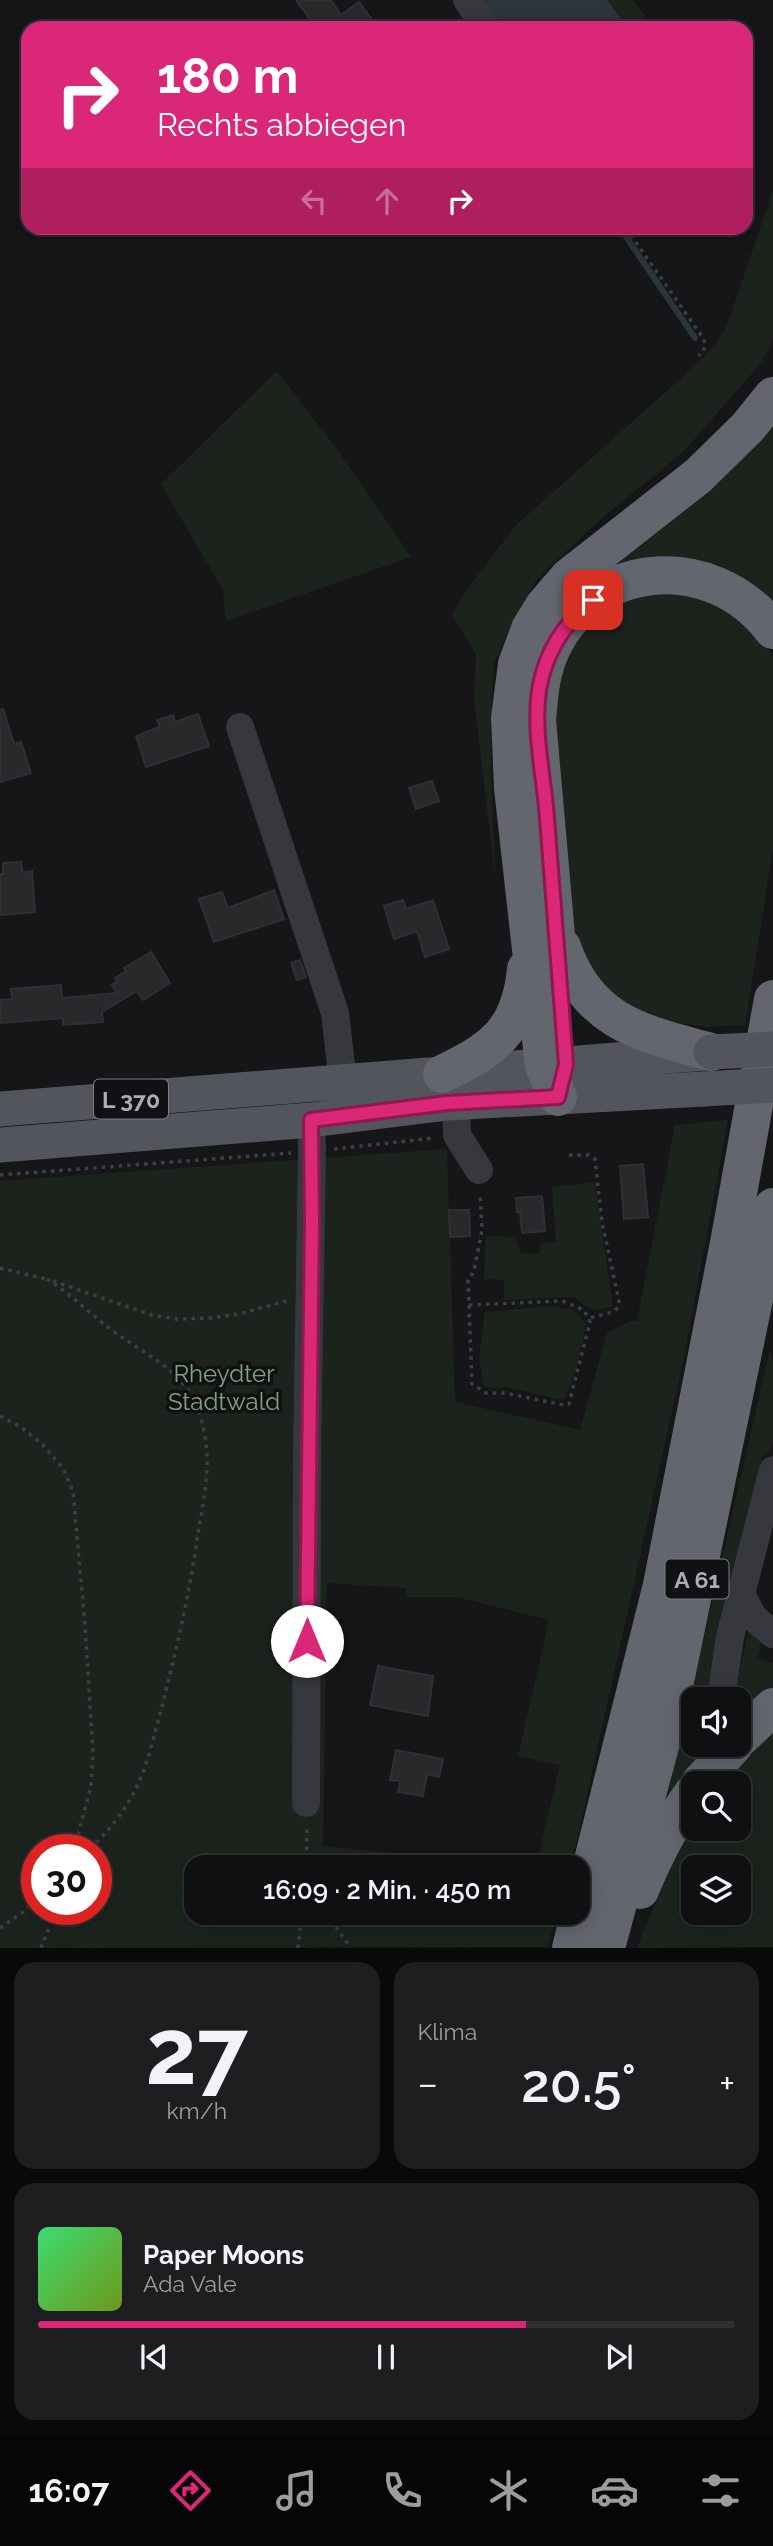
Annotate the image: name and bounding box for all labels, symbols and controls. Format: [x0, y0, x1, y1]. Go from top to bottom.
text: 180 m [157, 47, 298, 104]
icon: right [42, 49, 133, 140]
text: Rechts abbiegen [157, 106, 406, 143]
icon: left [295, 182, 333, 220]
icon: ahead [368, 182, 406, 220]
icon: right [441, 182, 479, 220]
pin [563, 570, 623, 630]
icon: arrive [574, 581, 612, 619]
road number: L 370 [94, 1080, 168, 1118]
park label: Rheydter Stadtwald [168, 1359, 280, 1416]
road number: A 61 [666, 1560, 728, 1598]
position arrow [270, 1604, 344, 1678]
map controls [681, 1687, 751, 1925]
button: sound [681, 1687, 751, 1757]
button: search [681, 1771, 751, 1841]
speed limit sign: 30 [21, 1834, 112, 1925]
button: layers [681, 1855, 751, 1925]
text: 16:09 · 2 Min. · 450 m [263, 1875, 511, 1905]
text: 27 [146, 1998, 248, 2105]
text: Klima [418, 2018, 477, 2045]
text: 20.5° [521, 2053, 636, 2114]
text: − [418, 2061, 438, 2106]
text: + [719, 2061, 735, 2106]
text: km/h [166, 2097, 227, 2124]
text: Paper Moons [143, 2240, 304, 2270]
text: Ada Vale [143, 2270, 237, 2297]
icon: previous [135, 2338, 173, 2376]
icon: pause [367, 2338, 405, 2376]
icon: next [600, 2338, 638, 2376]
icon: directions [166, 2466, 215, 2515]
icon: music [272, 2466, 321, 2515]
icon: phone [378, 2466, 427, 2515]
icon: climate [484, 2466, 533, 2515]
icon: car [590, 2466, 639, 2515]
icon: filters [696, 2466, 745, 2515]
text: 16:07 [28, 2472, 109, 2509]

